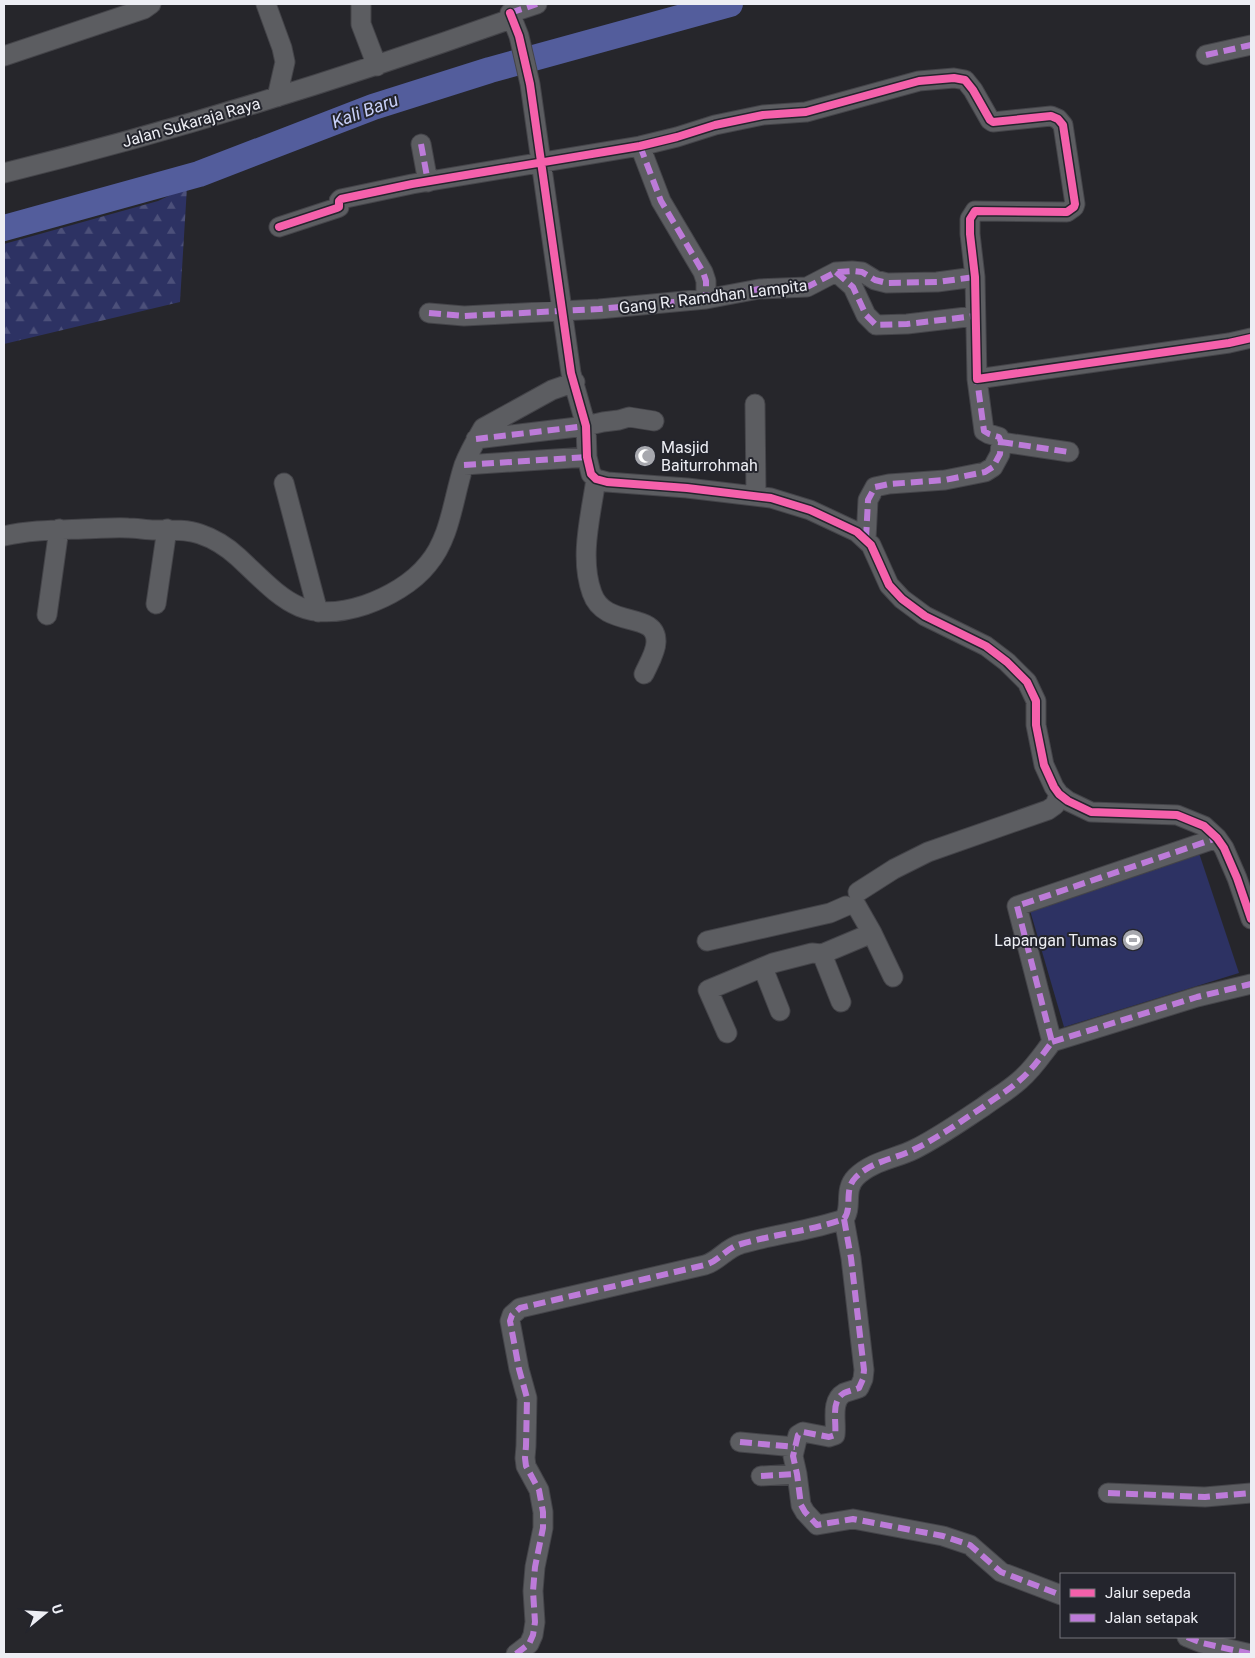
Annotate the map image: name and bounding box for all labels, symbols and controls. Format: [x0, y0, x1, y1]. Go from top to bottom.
water label: Kali Baru [329, 89, 401, 132]
street label: Jalan Sukaraja Raya [120, 94, 262, 151]
street label: Gang R. Ramdhan Lampita [618, 276, 808, 317]
place label: Masjid Baiturrohmah [661, 438, 758, 475]
mosque icon: Masjid Baiturrohmah [633, 444, 657, 468]
sports icon: Lapangan Tumas [1121, 928, 1145, 952]
place label: Lapangan Tumas [994, 931, 1117, 950]
legend [1060, 1573, 1235, 1638]
text: Jalur sepeda [1105, 1584, 1191, 1602]
north arrow [20, 1588, 70, 1638]
text: U [48, 1602, 66, 1616]
text: Jalan setapak [1105, 1609, 1199, 1627]

